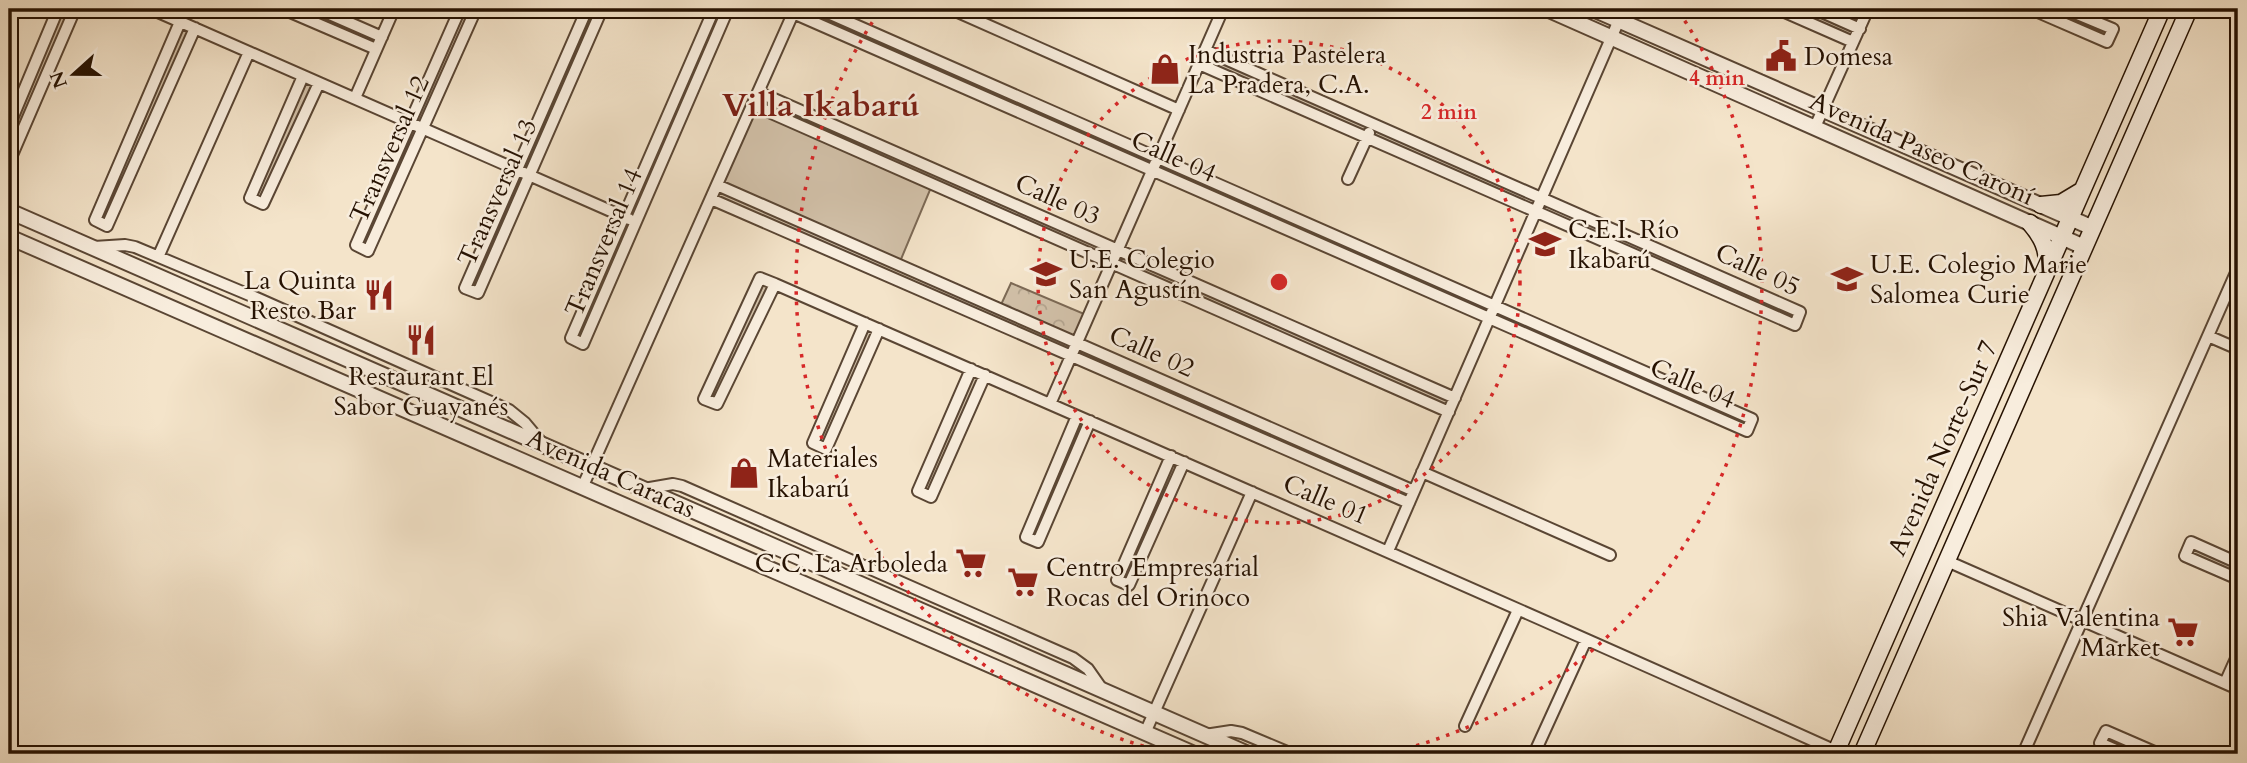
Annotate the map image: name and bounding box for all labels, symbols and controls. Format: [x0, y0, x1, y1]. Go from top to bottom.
place label: Industria Pastelera La Pradera, C.A. [1188, 37, 1386, 102]
north arrow [38, 38, 108, 108]
public building icon: Domesa [1764, 39, 1798, 73]
place label: Domesa [1804, 39, 1893, 74]
shop icon: Industria Pastelera La Pradera, C.A. [1148, 52, 1182, 86]
text: 4 min [1689, 64, 1745, 93]
text: N [44, 67, 74, 92]
street label: Transversal 12 [341, 70, 438, 228]
district label: Villa Ikabarú [722, 83, 920, 128]
street label: Avenida Paseo Caroní [1804, 83, 2040, 214]
text: 2 min [1421, 98, 1477, 127]
street label: Transversal 13 [449, 113, 546, 271]
street label: Calle 04 [1126, 122, 1222, 191]
street label: Transversal 14 [557, 163, 650, 322]
street label: Calle 03 [1010, 165, 1106, 234]
place label: C.E.I. Río Ikabarú [1568, 212, 1679, 277]
school or university icon: C.E.I. Río Ikabarú [1528, 227, 1562, 261]
street label: Calle 05 [1710, 235, 1806, 304]
place label: U.E. Colegio San Agustín [1069, 242, 1215, 307]
place label: U.E. Colegio Marie Salomea Curie [1870, 247, 2087, 312]
school or university icon: U.E. Colegio San Agustín [1029, 257, 1063, 291]
school or university icon: U.E. Colegio Marie Salomea Curie [1830, 262, 1864, 296]
place label: La Quinta Resto Bar [244, 263, 357, 328]
centre of rings [1267, 270, 1291, 294]
restaurant icon: La Quinta Resto Bar [362, 278, 396, 312]
street label: Calle 02 [1104, 317, 1200, 386]
restaurant icon: Restaurant El Sabor Guayanés [404, 323, 438, 357]
street label: Avenida Norte-Sur 7 [1879, 335, 2006, 561]
street label: Calle 04 [1645, 350, 1741, 417]
place label: Restaurant El Sabor Guayanés [333, 359, 509, 424]
street label: Avenida Caracas [521, 421, 701, 526]
place label: Materiales Ikabarú [767, 441, 878, 506]
shop icon: Materiales Ikabarú [727, 456, 761, 490]
street label: Calle 01 [1278, 466, 1374, 533]
place label: C.C. La Arboleda [755, 546, 948, 581]
supermarket icon: C.C. La Arboleda [954, 546, 988, 580]
place label: Centro Empresarial Rocas del Orinoco [1046, 550, 1259, 615]
supermarket icon: Centro Empresarial Rocas del Orinoco [1006, 565, 1040, 599]
place label: Shia Valentina Market [2002, 600, 2160, 665]
supermarket icon: Shia Valentina Market [2166, 615, 2200, 649]

